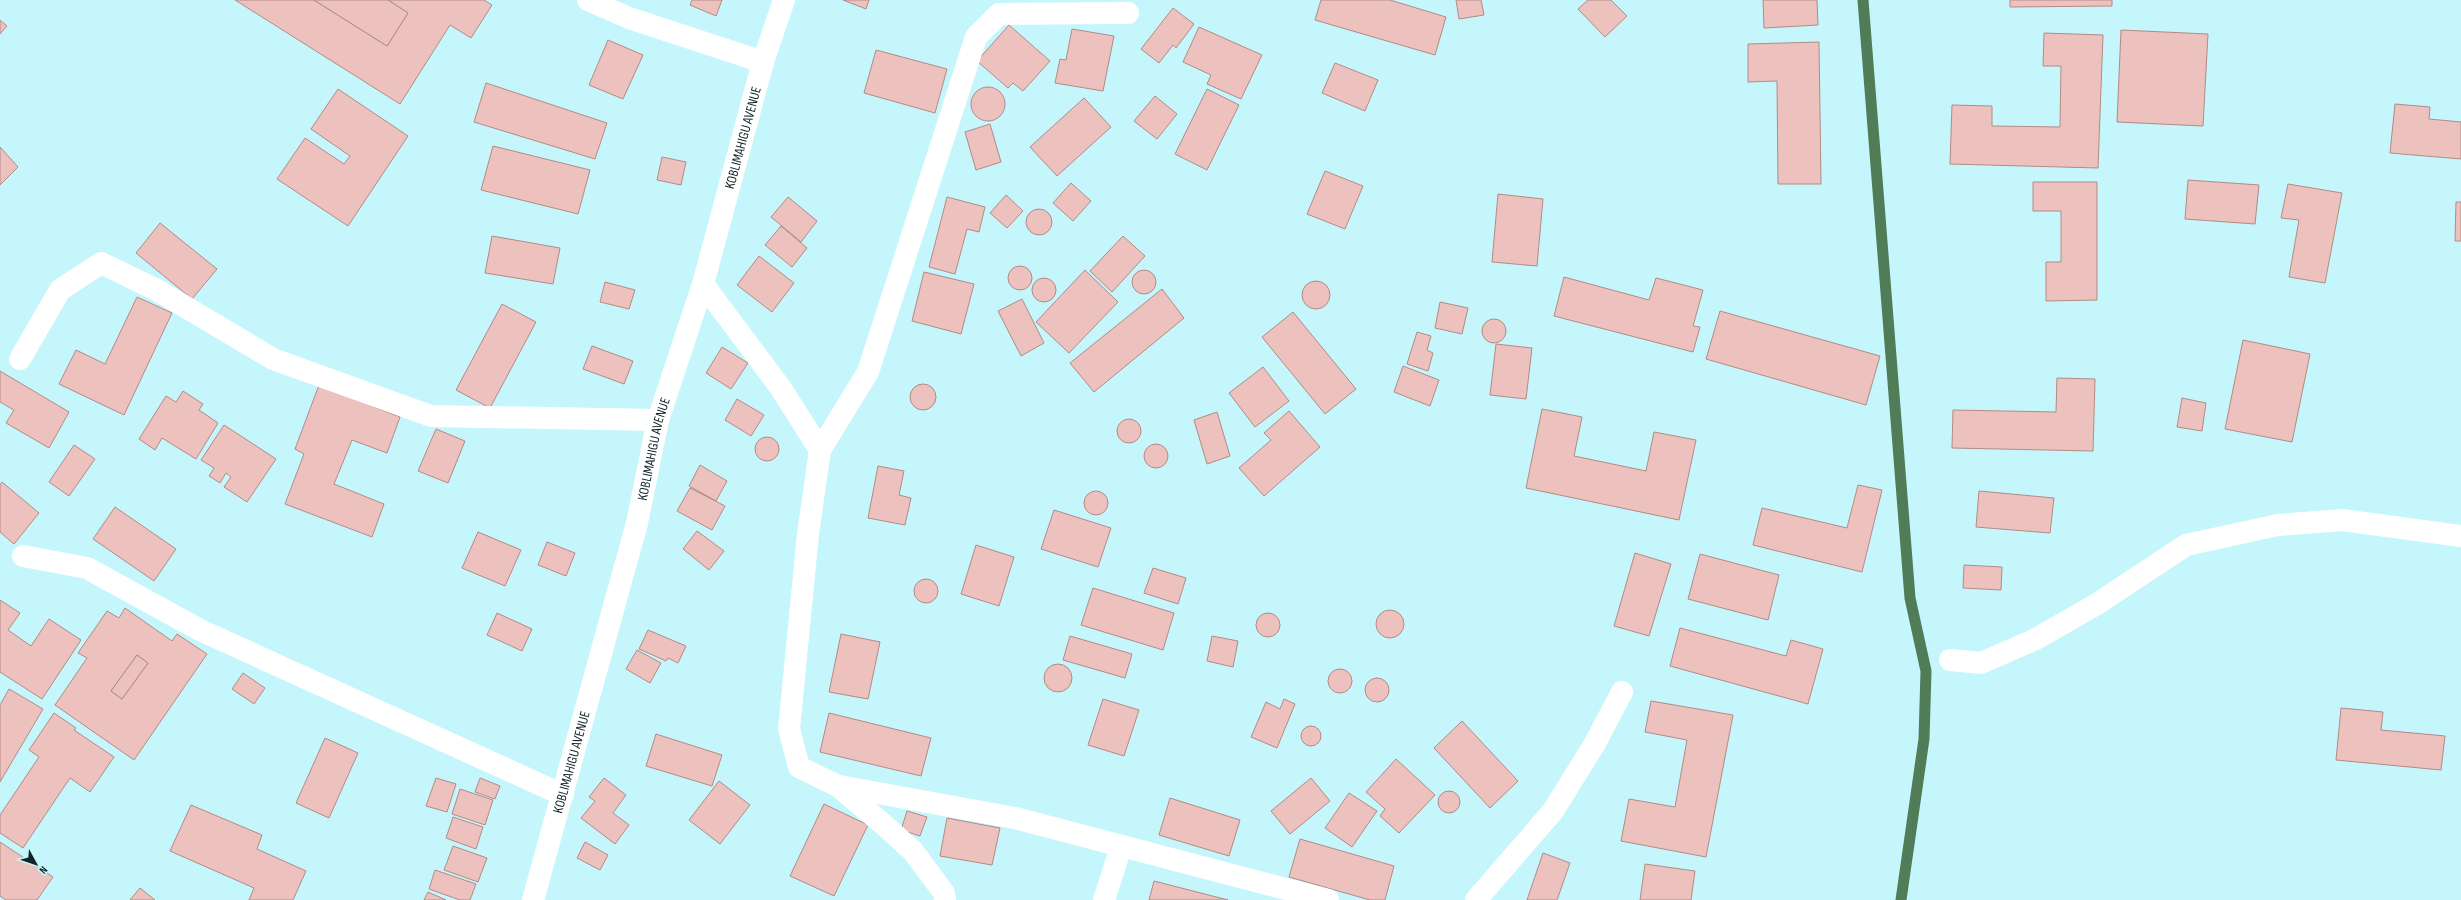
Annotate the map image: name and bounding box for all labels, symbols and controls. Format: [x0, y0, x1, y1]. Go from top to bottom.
street label: KOBLIMAHIGU AVENUE [721, 85, 765, 191]
street label: KOBLIMAHIGU AVENUE [634, 395, 674, 502]
street label: KOBLIMAHIGU AVENUE [549, 709, 594, 815]
north arrow [16, 844, 56, 884]
text: N [36, 864, 50, 877]

